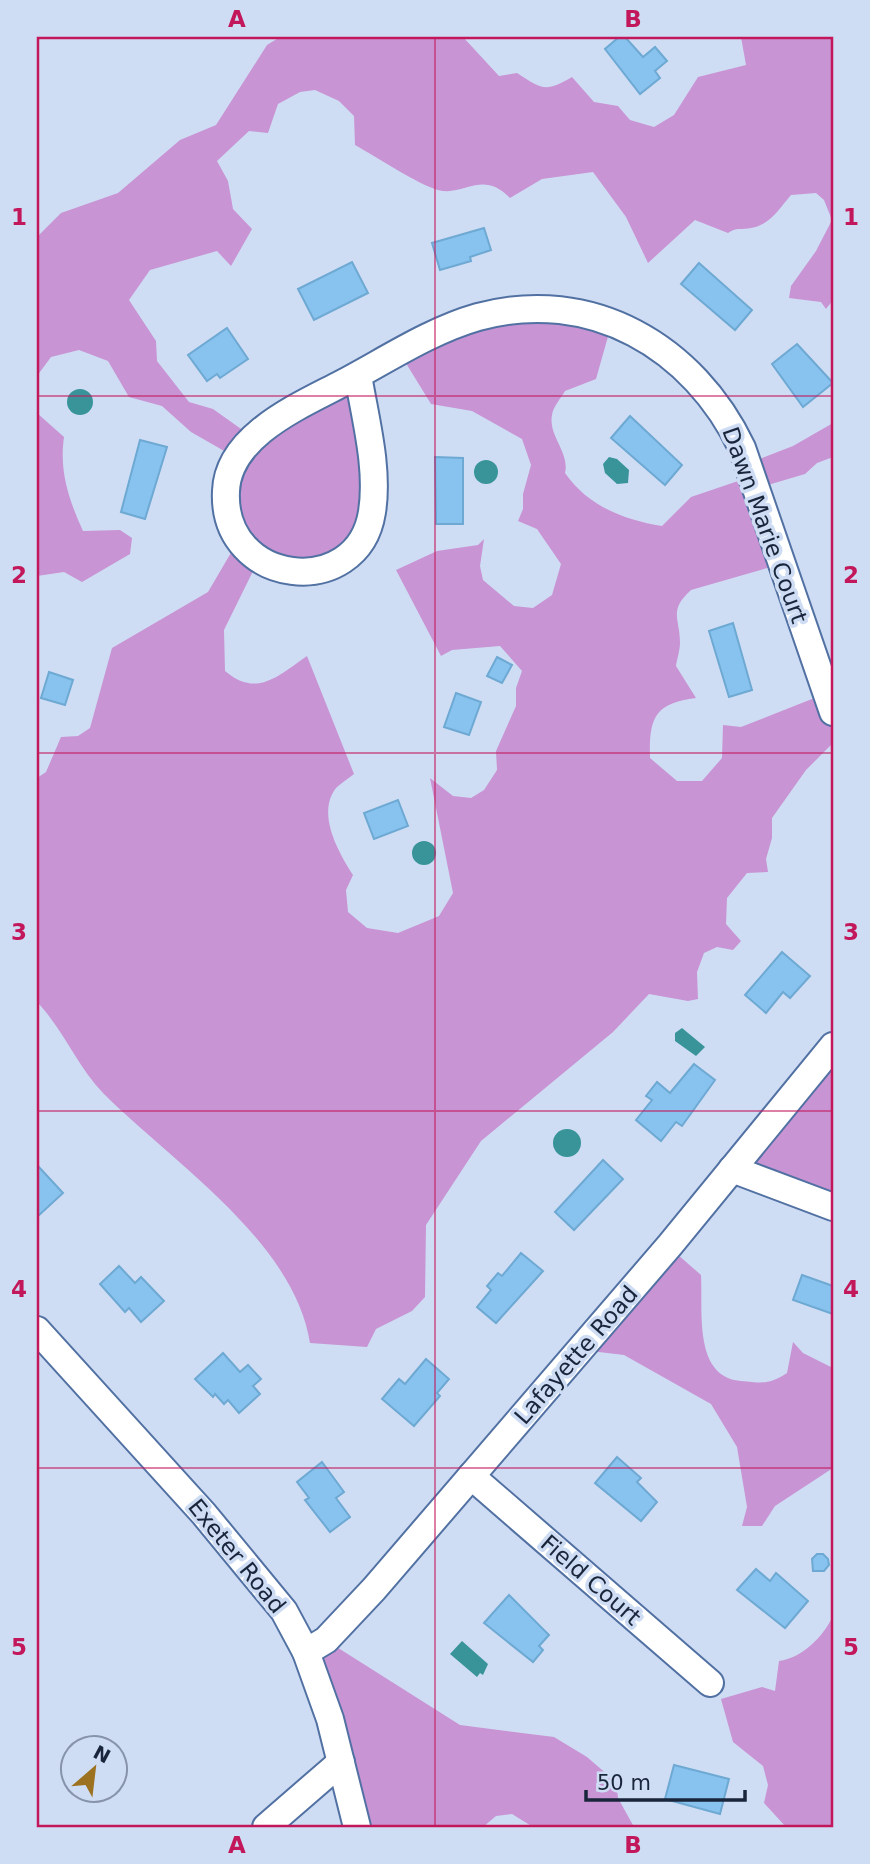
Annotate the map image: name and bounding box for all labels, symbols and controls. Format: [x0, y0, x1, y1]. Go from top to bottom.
text: A [228, 6, 246, 32]
text: B [624, 6, 642, 32]
text: 1 [11, 204, 27, 230]
text: 1 [843, 204, 859, 230]
street label: Dawn Marie Court [717, 423, 813, 627]
text: 2 [11, 562, 27, 588]
text: 2 [843, 562, 859, 588]
text: 3 [11, 919, 27, 945]
text: 3 [843, 919, 859, 945]
text: 4 [11, 1276, 27, 1302]
text: 4 [843, 1276, 859, 1302]
street label: Lafayette Road [509, 1281, 643, 1429]
street label: Exeter Road [183, 1494, 291, 1618]
street label: Field Court [536, 1530, 646, 1630]
text: 5 [11, 1634, 27, 1660]
text: 5 [843, 1634, 859, 1660]
north arrow [60, 1734, 130, 1804]
text: N [90, 1741, 114, 1767]
scale bar [586, 1759, 746, 1803]
text: 50 m [597, 1771, 651, 1795]
text: A [228, 1832, 246, 1858]
text: B [624, 1832, 642, 1858]

